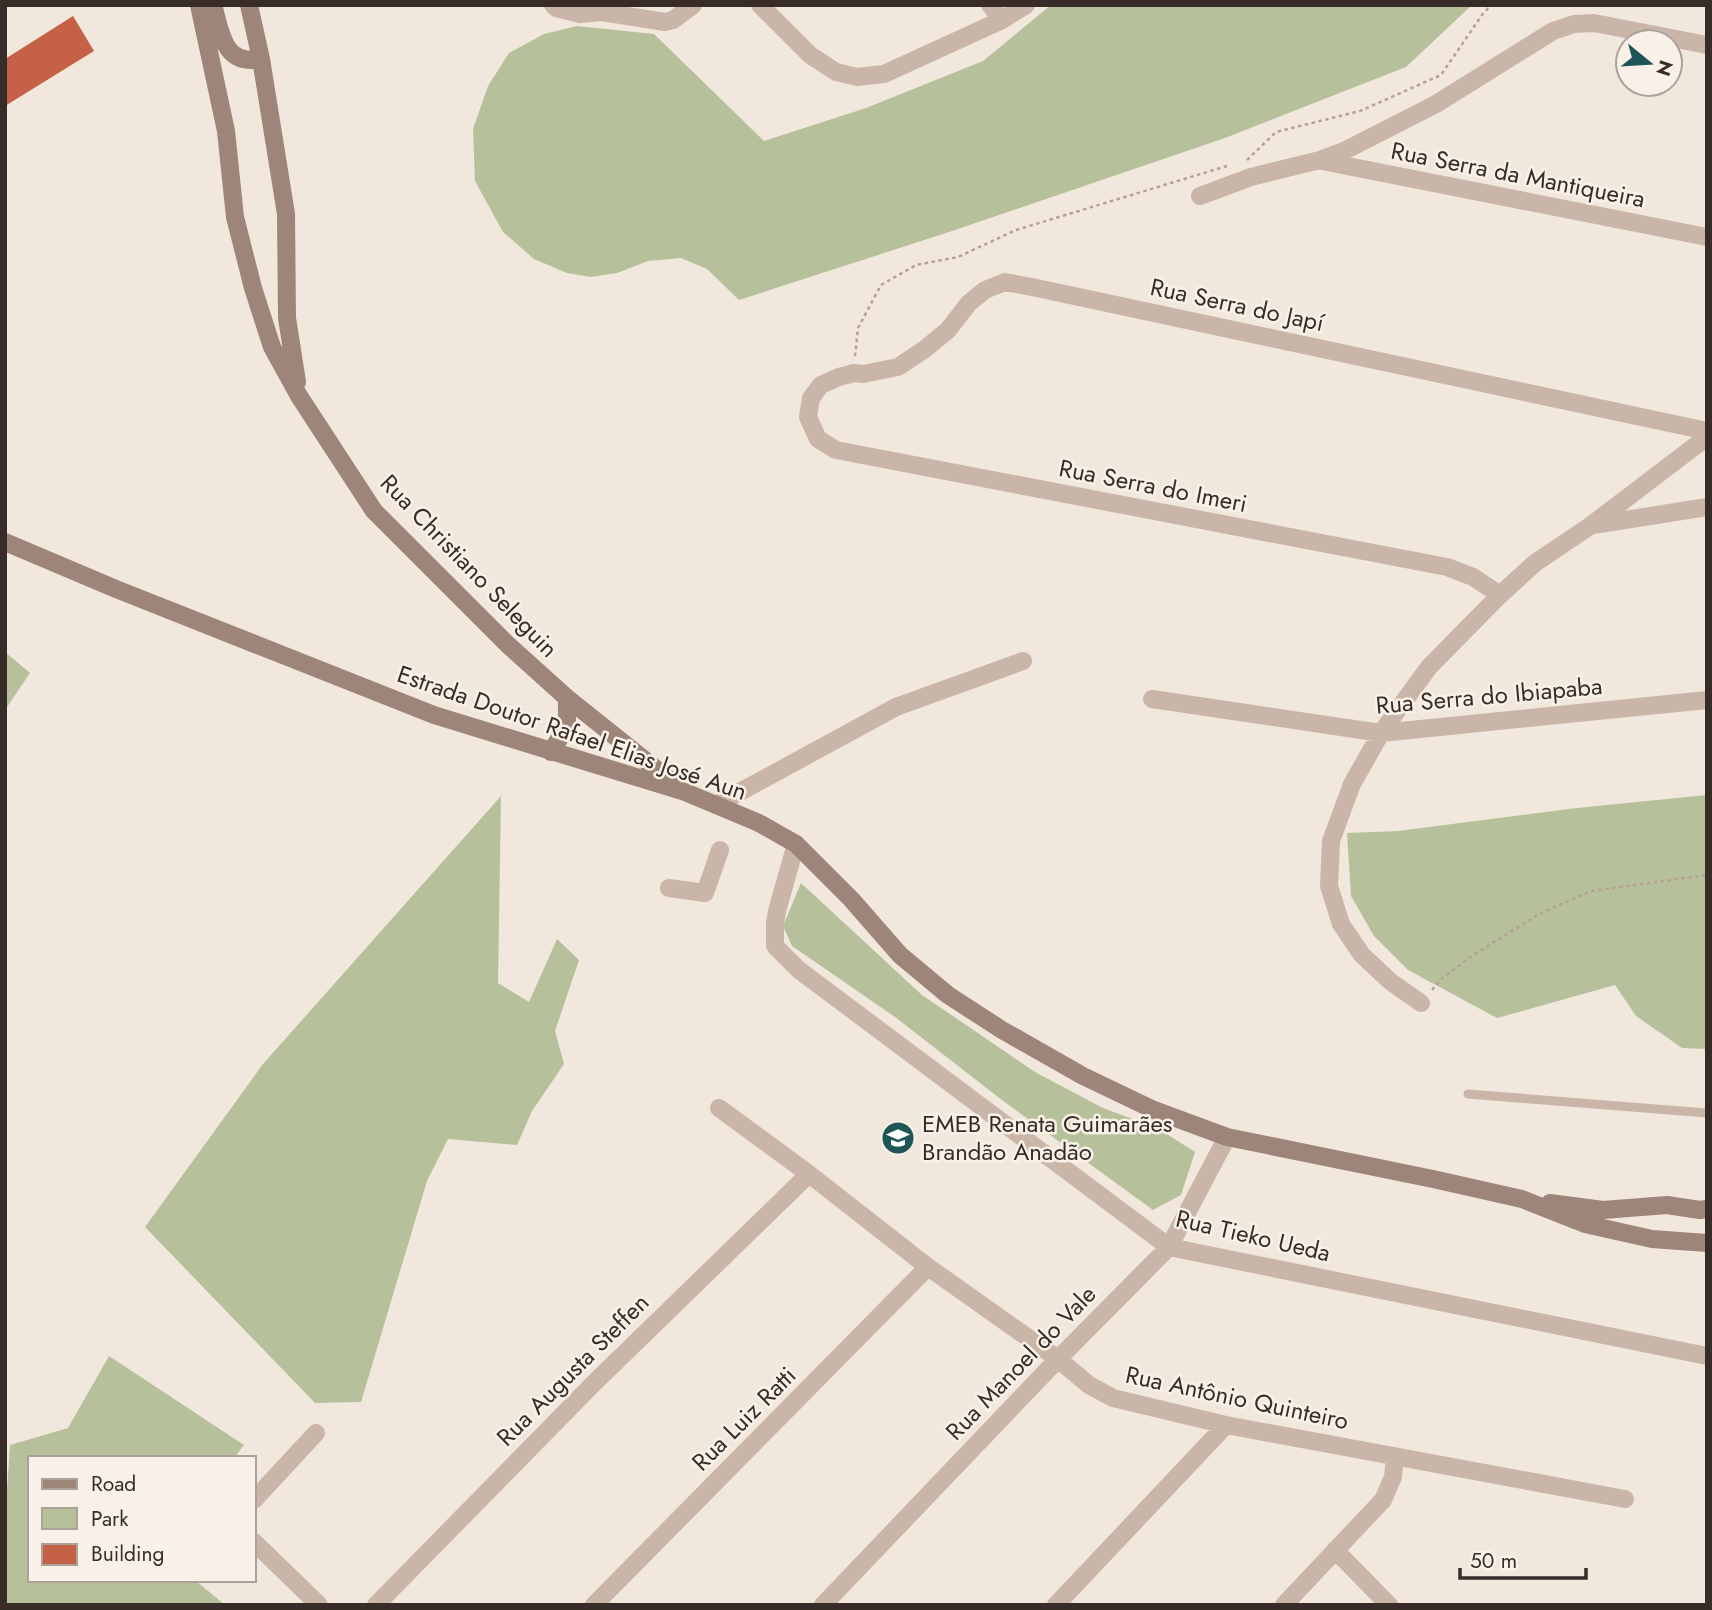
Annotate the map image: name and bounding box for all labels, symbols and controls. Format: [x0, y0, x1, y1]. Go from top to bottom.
north arrow [1614, 28, 1684, 98]
text: N [1650, 57, 1680, 79]
street label: Rua Serra da Mantiqueira [1388, 133, 1648, 216]
street label: Rua Serra do Japí [1147, 269, 1328, 340]
street label: Rua Serra do Imeri [1056, 450, 1250, 521]
street label: Rua Christiano Seleguin [372, 466, 566, 665]
street label: Estrada Doutor Rafael Elias José Aun [393, 656, 752, 809]
street label: Rua Serra do Ibiapaba [1374, 668, 1604, 723]
place label: EMEB Renata Guimarães Brandão Anadão [922, 1106, 1173, 1169]
school or university icon: EMEB Renata Guimarães Brandão Anadão [879, 1119, 917, 1157]
street label: Rua Tieko Ueda [1172, 1201, 1334, 1270]
street label: Rua Manoel do Vale [937, 1277, 1104, 1448]
street label: Rua Augusta Steffen [488, 1285, 657, 1454]
street label: Rua Antônio Quinteiro [1122, 1357, 1352, 1438]
street label: Rua Luiz Ratti [684, 1359, 804, 1479]
legend [28, 1456, 256, 1582]
text: Road [91, 1469, 136, 1499]
text: Park [91, 1504, 129, 1534]
scale bar [1460, 1536, 1586, 1580]
text: Building [91, 1539, 164, 1569]
text: 50 m [1470, 1546, 1517, 1576]

